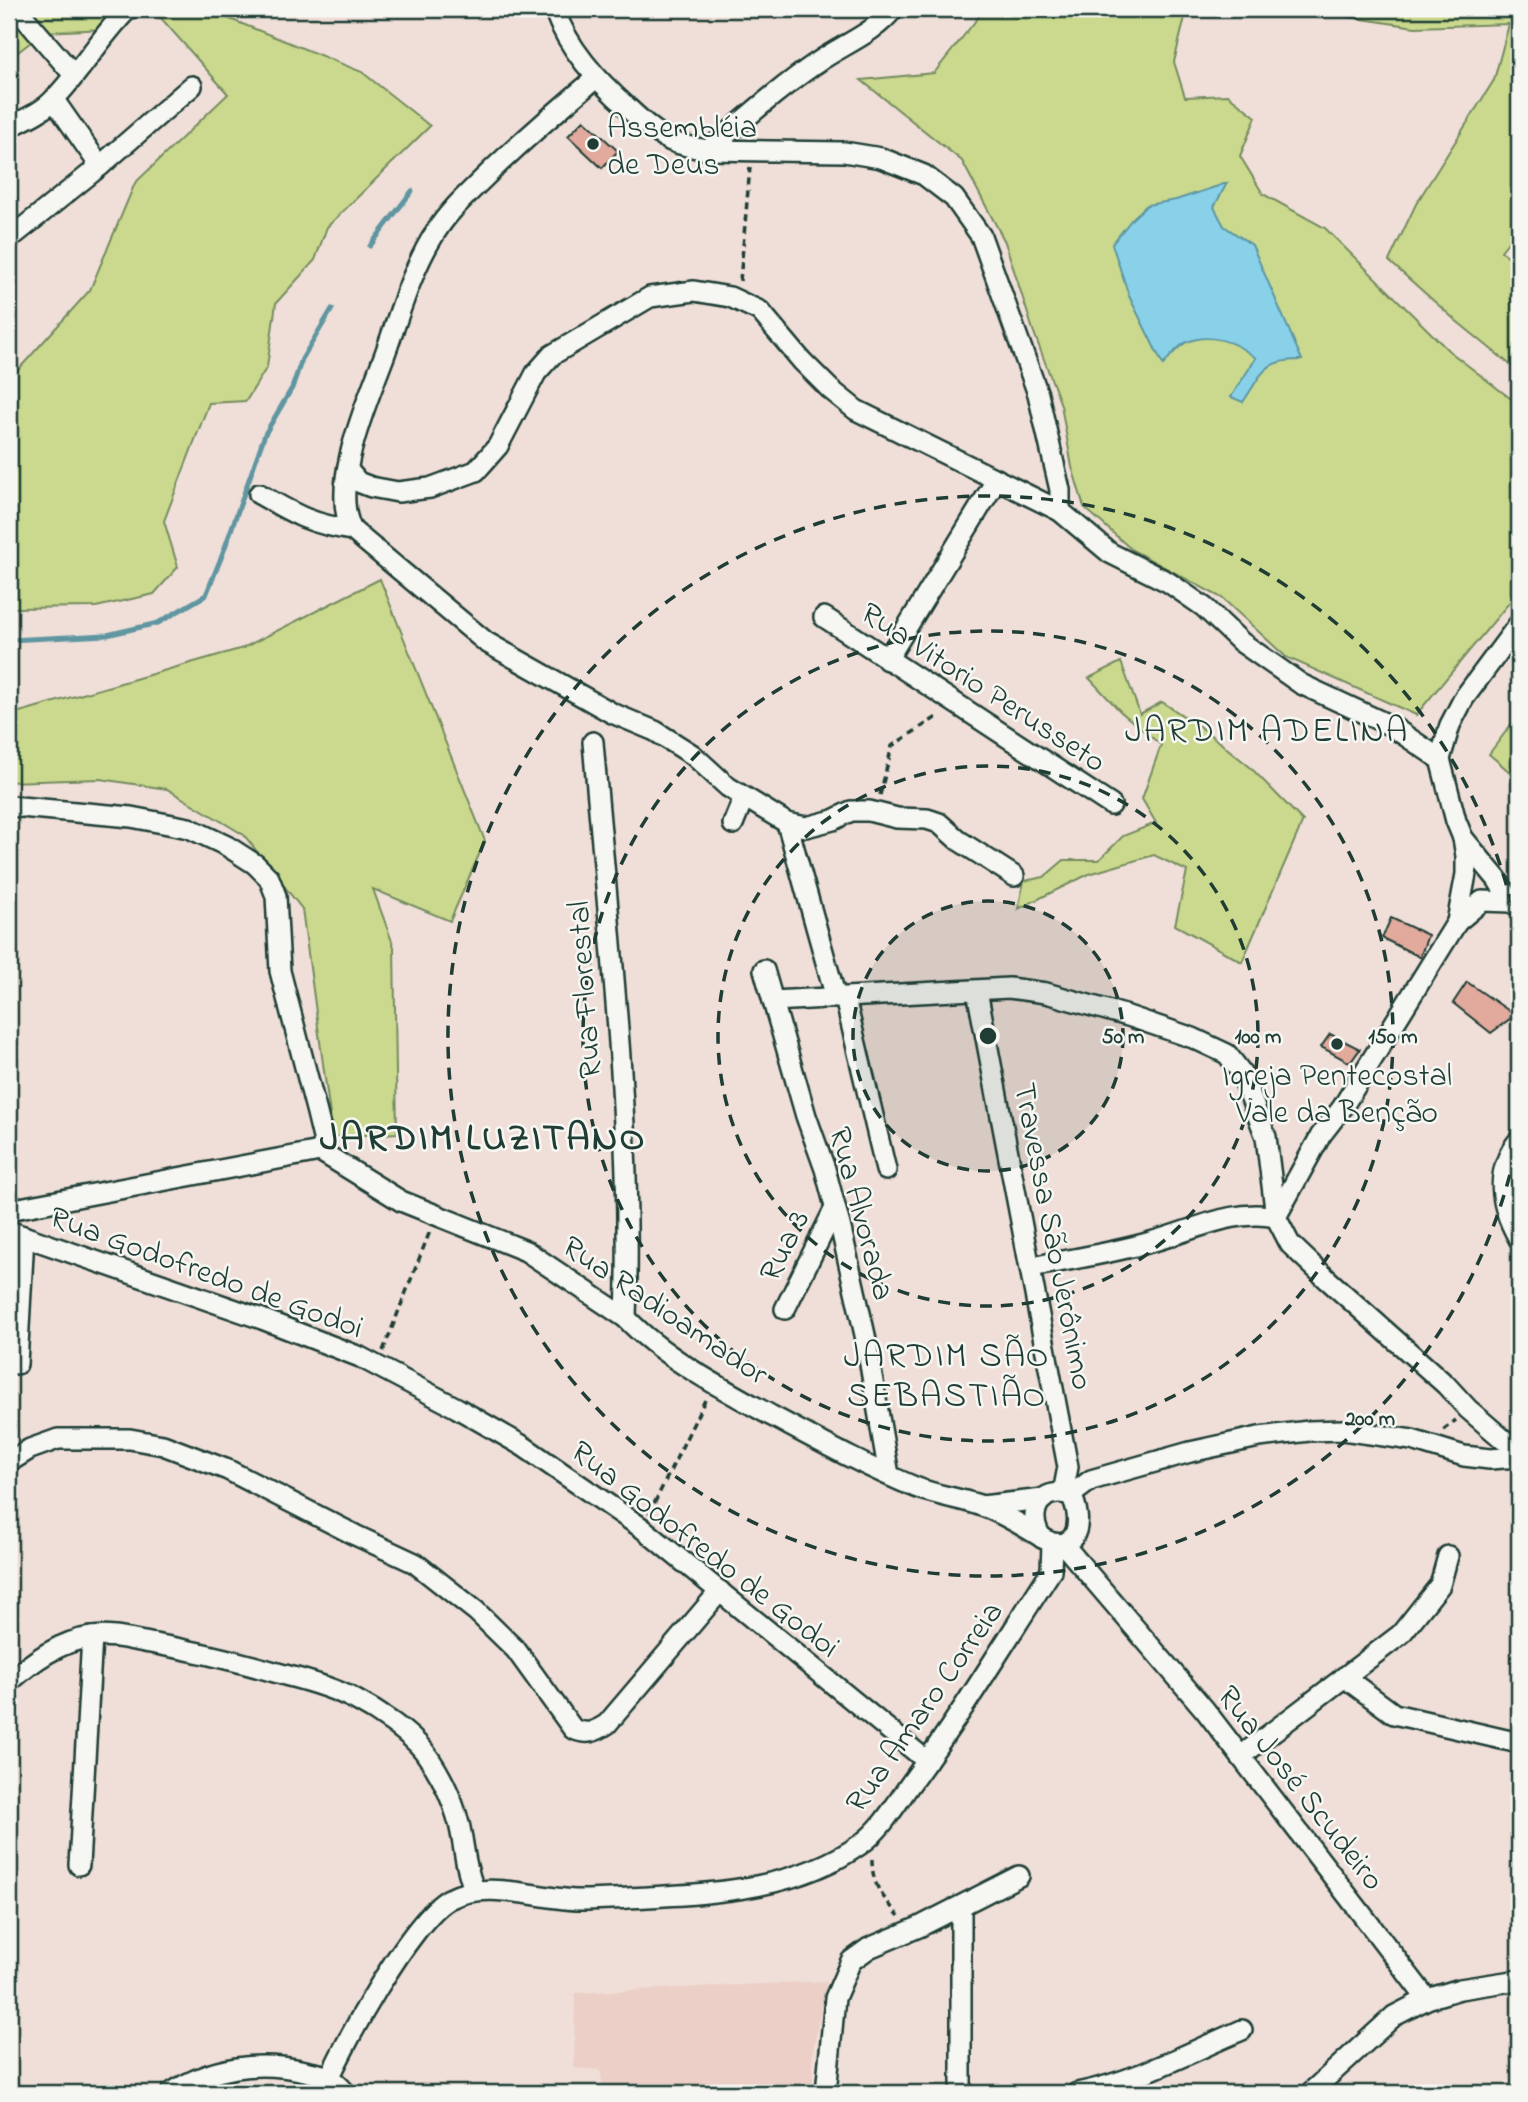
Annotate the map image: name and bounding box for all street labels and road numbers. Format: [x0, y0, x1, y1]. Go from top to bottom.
street label: Rua Vitorio Perusseto [850, 592, 1114, 786]
street label: Rua Florestal [557, 899, 616, 1080]
street label: Travessa São Jerônimo [999, 1079, 1104, 1394]
street label: Rua Alvorada [814, 1122, 905, 1306]
street label: Rua Godofredo de Godoi [42, 1196, 369, 1353]
street label: Rua 3 [749, 1203, 824, 1290]
street label: Rua Radioamador [551, 1225, 777, 1399]
street label: Rua Godofredo de Godoi [559, 1430, 849, 1671]
street label: Rua Amaro Correia [835, 1593, 1017, 1823]
street label: Rua José Scudeiro [1204, 1676, 1395, 1902]

